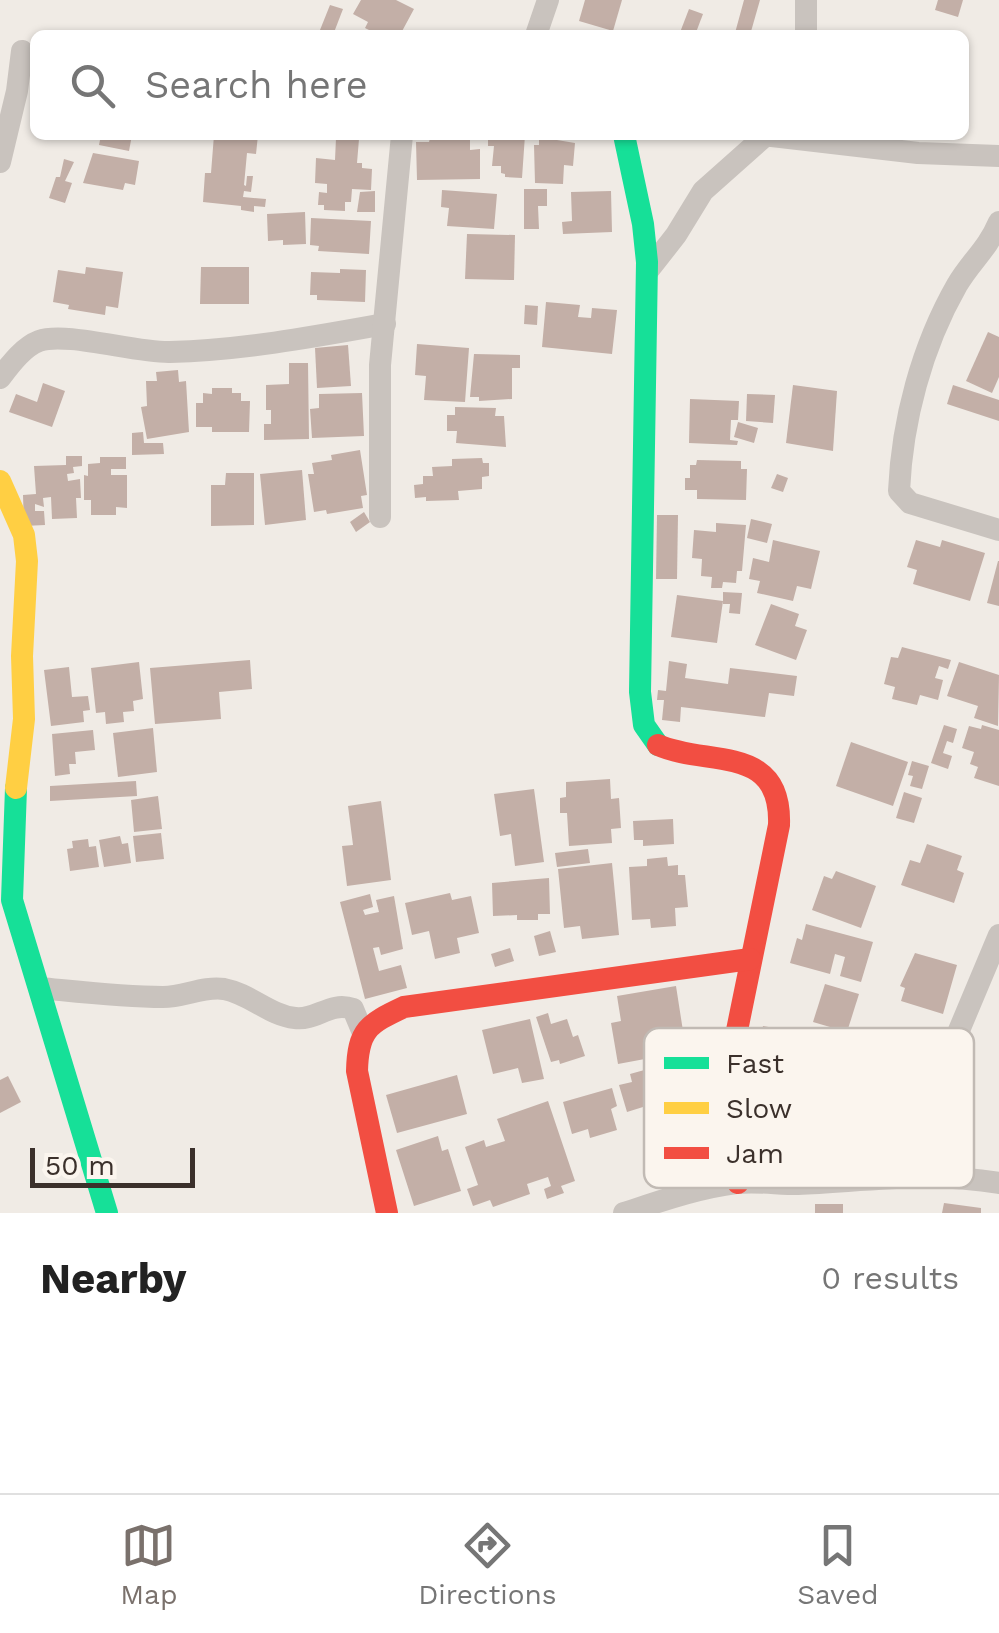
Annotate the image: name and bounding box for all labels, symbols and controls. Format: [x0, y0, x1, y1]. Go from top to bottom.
search box [30, 30, 969, 140]
icon: search [65, 58, 120, 113]
text: Search here [145, 63, 368, 107]
legend [644, 1028, 974, 1188]
text: Fast [726, 1047, 784, 1080]
text: Slow [726, 1092, 792, 1125]
text: Jam [726, 1137, 784, 1170]
scale bar [30, 1143, 195, 1188]
text: 50 m [45, 1149, 115, 1182]
text: Nearby [40, 1254, 187, 1303]
text: 0 results [821, 1259, 959, 1297]
tab: Map [120, 1518, 178, 1611]
tab: Directions [418, 1518, 557, 1611]
tab: Saved [797, 1518, 879, 1611]

